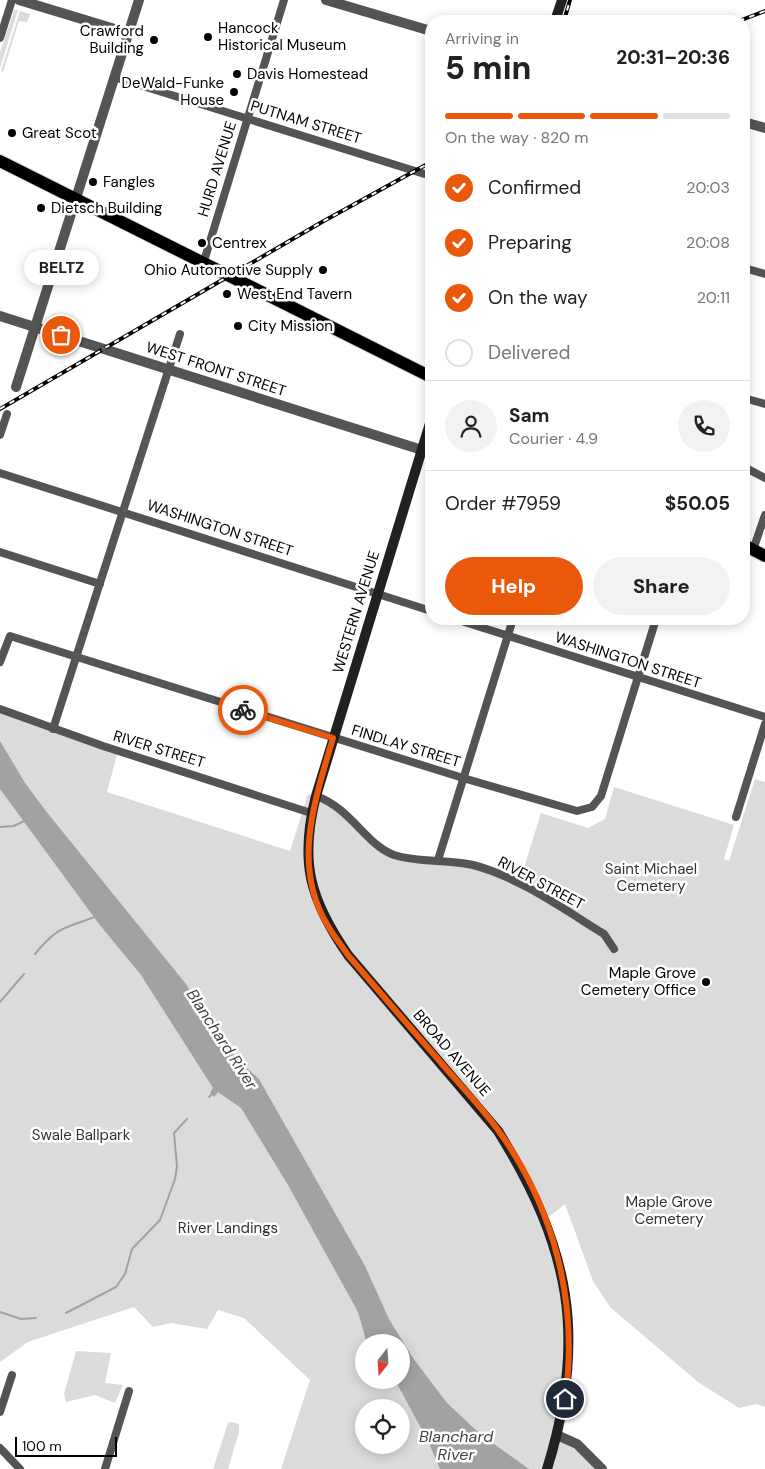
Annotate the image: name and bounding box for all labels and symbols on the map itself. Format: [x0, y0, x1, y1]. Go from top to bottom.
place label: Hancock Historical Museum [218, 18, 346, 55]
place label: Crawford Building [80, 21, 144, 58]
marker: Hancock Historical Museum [202, 31, 214, 43]
marker: Crawford Building [148, 34, 160, 46]
place label: Davis Homestead [247, 64, 368, 84]
marker: Davis Homestead [231, 68, 243, 80]
place label: DeWald-Funke House [122, 73, 224, 110]
marker: DeWald-Funke House [228, 86, 240, 98]
street label: PUTNAM STREET [248, 96, 364, 148]
street label: HURD AVENUE [193, 119, 241, 219]
place label: Great Scot [22, 123, 97, 143]
marker: Great Scot [6, 127, 18, 139]
place label: Fangles [103, 172, 155, 192]
marker: Fangles [87, 176, 99, 188]
place label: Dietsch Building [51, 198, 162, 218]
marker: Dietsch Building [35, 202, 47, 214]
place label: Centrex [212, 233, 267, 253]
marker: Centrex [196, 237, 208, 249]
callout: BELTZ [23, 250, 98, 285]
place label: Ohio Automotive Supply [144, 260, 314, 280]
marker: Ohio Automotive Supply [317, 264, 329, 276]
place label: West End Tavern [237, 284, 352, 304]
marker: West End Tavern [221, 288, 233, 300]
pin [40, 314, 82, 356]
place label: City Mission [248, 316, 333, 336]
marker: City Mission [232, 320, 244, 332]
street label: WEST FRONT STREET [143, 337, 289, 401]
street label: WASHINGTON STREET [144, 495, 296, 561]
street label: WESTERN AVENUE [328, 548, 384, 676]
street label: WASHINGTON STREET [552, 627, 704, 693]
courier [218, 685, 268, 735]
street label: FINDLAY STREET [349, 720, 463, 772]
street label: RIVER STREET [111, 726, 207, 772]
street label: RIVER STREET [494, 852, 588, 914]
park label: Saint Michael Cemetery [605, 859, 697, 896]
place label: Maple Grove Cemetery Office [581, 963, 696, 1000]
marker: Maple Grove Cemetery Office [700, 976, 712, 988]
water label: Blanchard River [182, 985, 263, 1094]
street label: BROAD AVENUE [409, 1005, 495, 1101]
park label: Swale Ballpark [32, 1125, 131, 1145]
park label: Maple Grove Cemetery [625, 1192, 713, 1229]
park label: River Landings [178, 1218, 278, 1238]
north arrow [355, 1334, 410, 1389]
pin [544, 1378, 586, 1420]
water label: Blanchard River [419, 1426, 494, 1465]
scale bar [15, 1434, 118, 1457]

